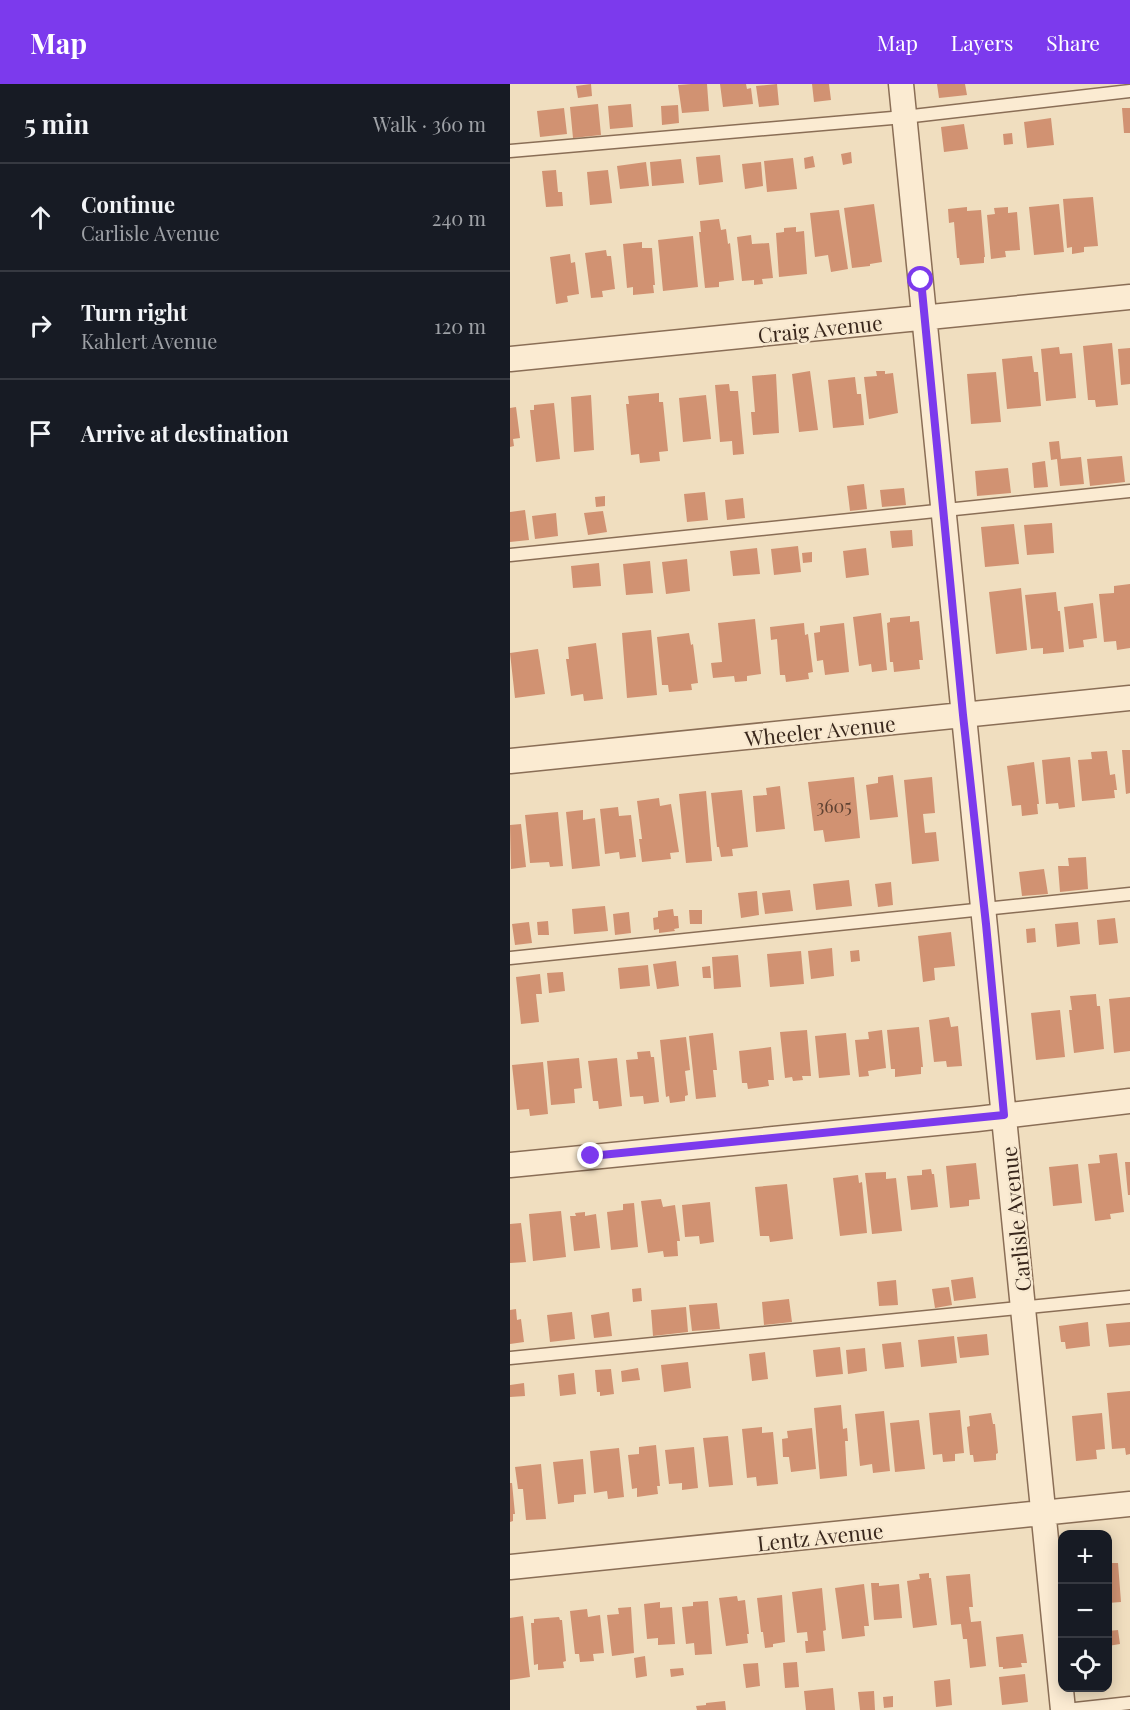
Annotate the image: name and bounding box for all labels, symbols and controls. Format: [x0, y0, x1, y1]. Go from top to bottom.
text: Map [30, 24, 87, 61]
text: Map [877, 28, 918, 56]
text: Layers [951, 28, 1013, 56]
text: Share [1046, 28, 1100, 56]
text: 5 min [24, 106, 89, 141]
text: Walk · 360 m [373, 110, 486, 137]
text: Continue [81, 189, 175, 219]
icon: ahead [24, 201, 57, 234]
text: 240 m [432, 204, 486, 231]
text: Carlisle Avenue [81, 219, 220, 246]
route start [907, 266, 933, 292]
text: Turn right [81, 297, 187, 327]
street label: Craig Avenue [756, 308, 884, 348]
icon: right [24, 309, 57, 342]
text: 120 m [434, 312, 486, 339]
text: Kahlert Avenue [81, 327, 217, 354]
icon: arrive [24, 417, 57, 450]
text: Arrive at destination [81, 418, 289, 448]
street label: Wheeler Avenue [742, 708, 897, 752]
house number: 3605 [816, 794, 852, 818]
route end [577, 1142, 603, 1168]
street label: Carlisle Avenue [993, 1145, 1037, 1293]
street label: Lentz Avenue [756, 1515, 884, 1557]
map controls [1058, 1530, 1112, 1692]
button: + [1058, 1530, 1112, 1584]
button: − [1058, 1584, 1112, 1638]
button: locate [1058, 1638, 1112, 1692]

